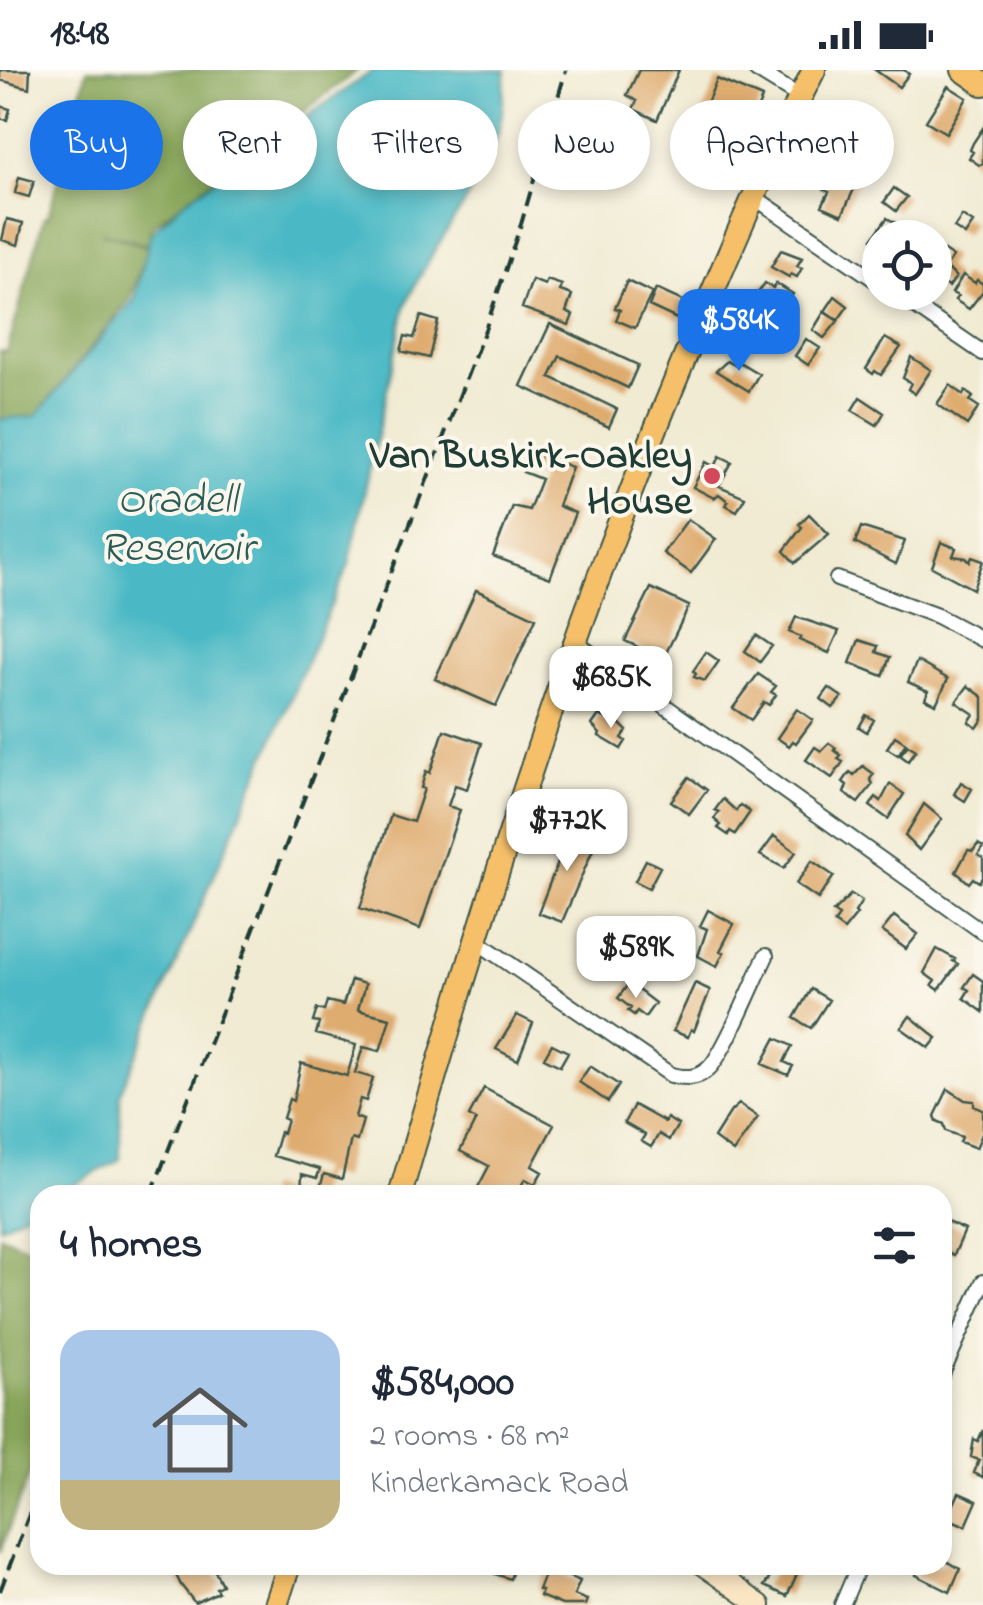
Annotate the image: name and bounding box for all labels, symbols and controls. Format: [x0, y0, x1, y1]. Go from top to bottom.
text: 18:48 [50, 7, 109, 63]
chip: Buy [30, 100, 163, 190]
chip: Rent [183, 100, 317, 190]
chip: Filters [337, 100, 498, 190]
chip: New [518, 100, 650, 190]
chip: Apartment [670, 100, 894, 190]
map controls [862, 220, 952, 310]
button: locate [862, 220, 952, 310]
pin: $584K [669, 289, 809, 374]
text: $584K [700, 298, 778, 345]
place label: Van Buskirk-Oakley House [369, 428, 693, 533]
marker: Van Buskirk-Oakley House [701, 465, 723, 487]
water label: Oradell Reservoir [100, 471, 259, 580]
pin: $685K [541, 646, 681, 731]
text: $685K [571, 655, 651, 702]
pin: $772K [497, 789, 637, 874]
text: $772K [528, 798, 606, 845]
pin: $589K [566, 916, 706, 1001]
text: $589K [599, 925, 673, 972]
text: 4 homes [60, 1215, 202, 1276]
icon: filters [867, 1218, 922, 1273]
text: $584,000 [370, 1353, 514, 1414]
icon: home [140, 1370, 260, 1490]
text: 2 rooms · 68 m² [370, 1414, 569, 1461]
text: Kinderkamack Road [370, 1461, 629, 1508]

